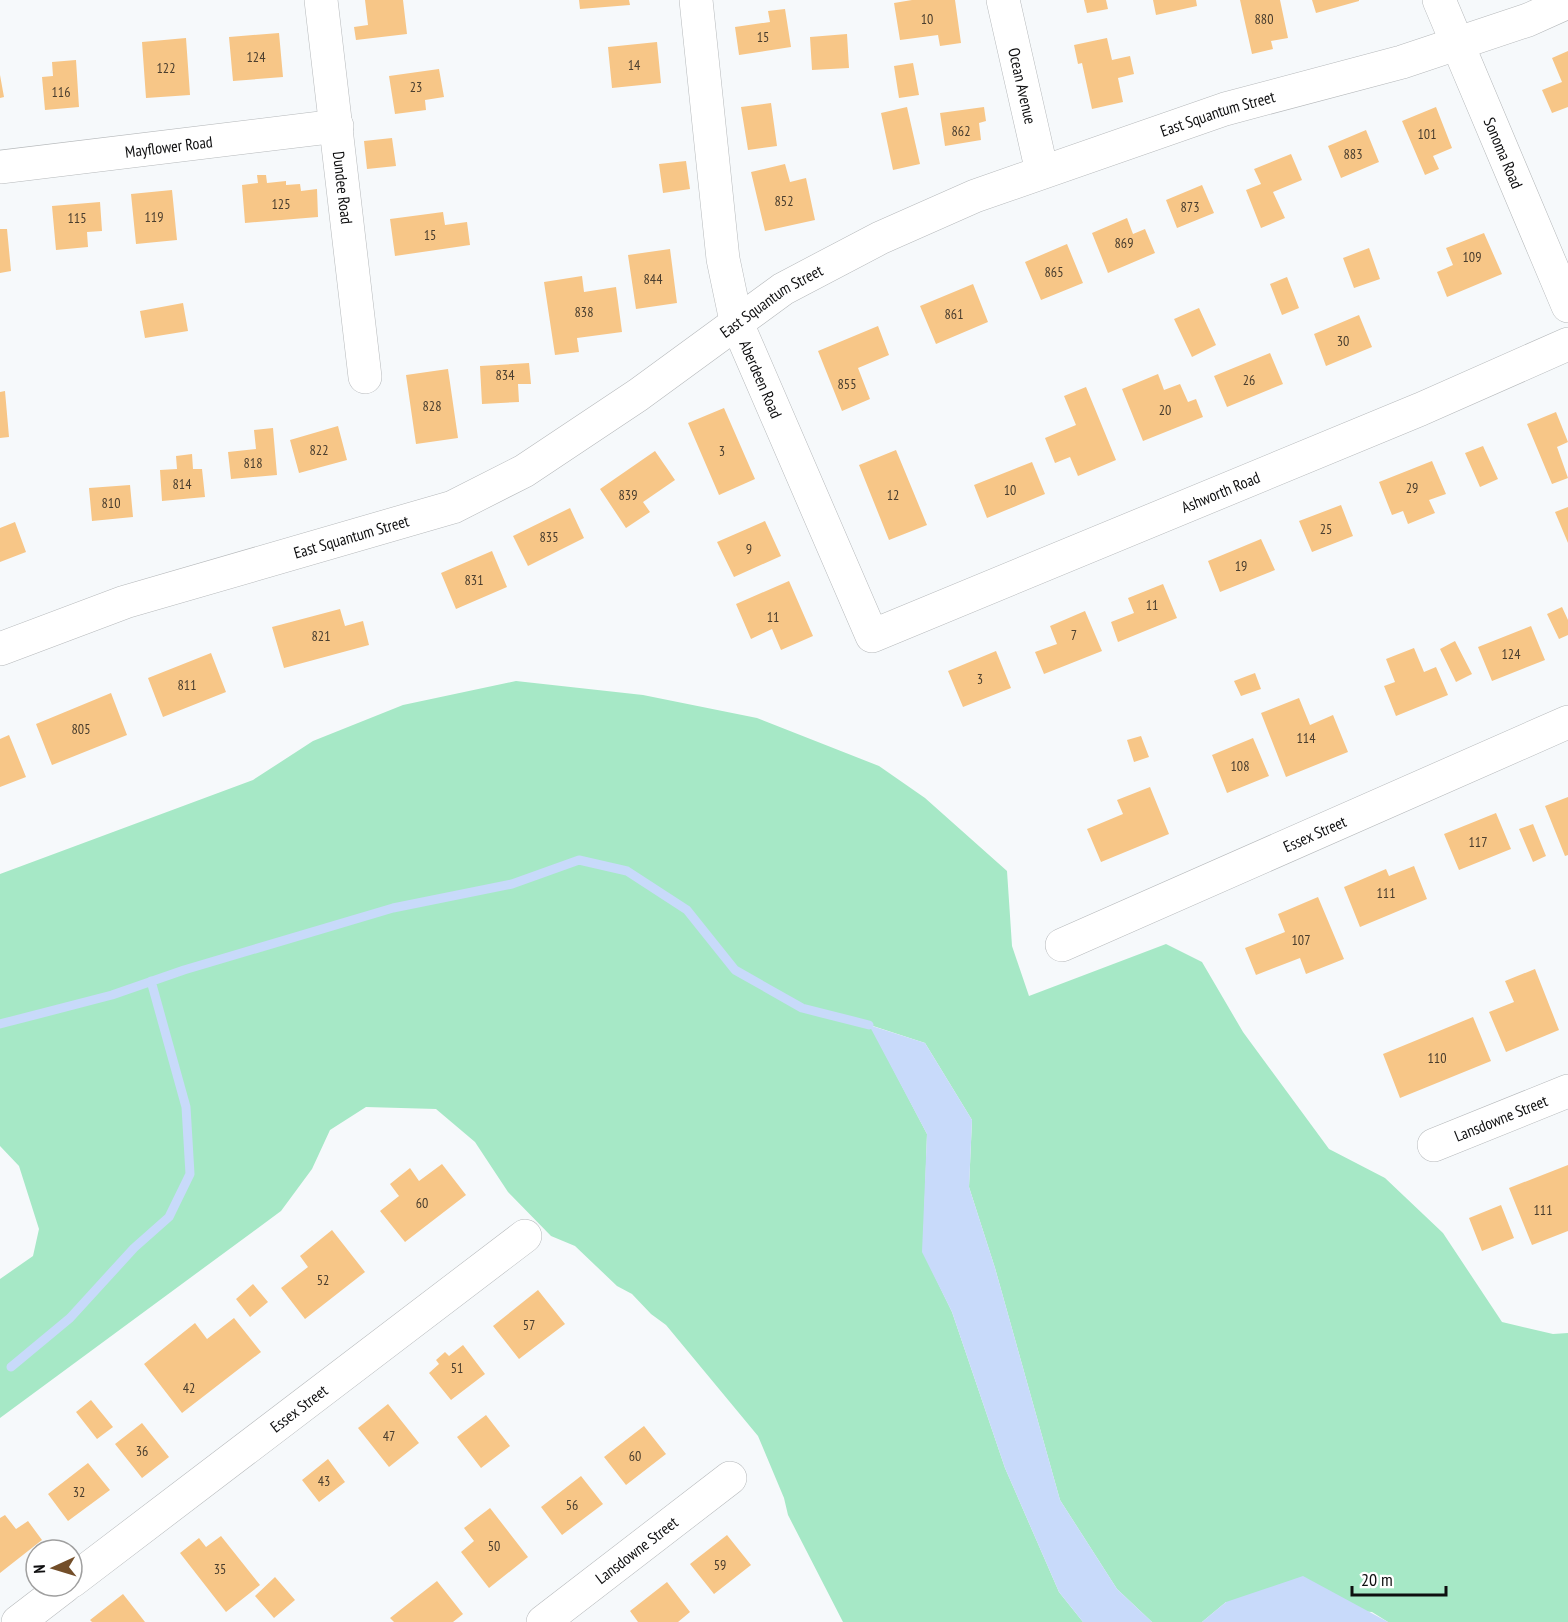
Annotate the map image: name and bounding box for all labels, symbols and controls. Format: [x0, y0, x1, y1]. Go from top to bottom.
house number: 10 [921, 10, 933, 28]
house number: 880 [1255, 10, 1273, 28]
house number: 15 [757, 28, 769, 46]
street label: Ocean Avenue [1004, 46, 1041, 126]
house number: 124 [247, 48, 266, 66]
house number: 14 [628, 56, 641, 74]
house number: 122 [157, 59, 175, 77]
house number: 23 [410, 78, 422, 96]
house number: 116 [52, 83, 70, 101]
street label: East Squantum Street [1158, 86, 1278, 141]
street label: Sonoma Road [1480, 114, 1527, 192]
house number: 862 [952, 122, 970, 140]
house number: 101 [1418, 125, 1436, 143]
street label: Mayflower Road [124, 131, 214, 162]
house number: 883 [1344, 145, 1362, 163]
street label: Dundee Road [329, 150, 357, 225]
house number: 852 [775, 192, 793, 210]
house number: 125 [272, 195, 290, 213]
house number: 873 [1181, 198, 1199, 216]
house number: 119 [145, 208, 163, 226]
house number: 115 [68, 209, 86, 227]
house number: 15 [424, 226, 436, 244]
house number: 869 [1115, 234, 1133, 252]
house number: 109 [1463, 248, 1481, 266]
street label: East Squantum Street [716, 260, 826, 342]
house number: 865 [1045, 263, 1063, 281]
house number: 844 [644, 270, 663, 288]
house number: 838 [575, 303, 593, 321]
house number: 861 [945, 305, 963, 323]
house number: 30 [1337, 332, 1349, 350]
street label: Aberdeen Road [735, 337, 787, 421]
house number: 834 [496, 366, 515, 384]
house number: 26 [1243, 371, 1255, 389]
house number: 855 [838, 375, 856, 393]
house number: 828 [423, 397, 441, 415]
house number: 20 [1159, 401, 1171, 419]
house number: 822 [310, 441, 328, 459]
house number: 3 [719, 442, 725, 460]
house number: 818 [244, 454, 262, 472]
street label: Ashworth Road [1178, 467, 1263, 517]
house number: 814 [173, 475, 192, 493]
house number: 29 [1406, 479, 1418, 497]
house number: 10 [1004, 481, 1016, 499]
house number: 839 [619, 486, 637, 504]
house number: 12 [887, 486, 899, 504]
house number: 810 [102, 494, 120, 512]
street label: East Squantum Street [291, 510, 412, 563]
house number: 25 [1320, 520, 1332, 538]
house number: 835 [540, 528, 558, 546]
house number: 9 [746, 540, 752, 558]
house number: 19 [1235, 557, 1247, 575]
house number: 831 [465, 571, 483, 589]
house number: 11 [1146, 596, 1158, 614]
house number: 11 [767, 608, 779, 626]
house number: 7 [1071, 626, 1077, 644]
house number: 821 [312, 627, 330, 645]
house number: 124 [1502, 645, 1521, 663]
house number: 3 [977, 670, 983, 688]
house number: 811 [178, 676, 196, 694]
house number: 805 [72, 720, 90, 738]
house number: 114 [1297, 729, 1316, 747]
house number: 108 [1231, 757, 1249, 775]
street label: Essex Street [1280, 811, 1350, 856]
house number: 117 [1469, 833, 1487, 851]
house number: 111 [1377, 884, 1395, 902]
house number: 107 [1292, 931, 1310, 949]
house number: 110 [1428, 1049, 1446, 1067]
street label: Lansdowne Street [1451, 1090, 1551, 1146]
house number: 60 [416, 1194, 428, 1212]
house number: 111 [1534, 1201, 1552, 1219]
house number: 52 [317, 1271, 329, 1289]
house number: 57 [523, 1316, 535, 1334]
house number: 51 [451, 1359, 463, 1377]
house number: 42 [183, 1379, 195, 1397]
street label: Essex Street [266, 1380, 332, 1437]
house number: 47 [383, 1427, 395, 1445]
house number: 36 [136, 1442, 148, 1460]
house number: 60 [629, 1447, 641, 1465]
house number: 43 [318, 1472, 330, 1490]
house number: 32 [73, 1483, 85, 1501]
house number: 56 [566, 1496, 578, 1514]
street label: Lansdowne Street [591, 1512, 682, 1588]
house number: 50 [488, 1537, 500, 1555]
north arrow [24, 1538, 84, 1598]
house number: 59 [714, 1556, 726, 1574]
scale bar [1352, 1559, 1446, 1597]
house number: 35 [214, 1560, 226, 1578]
text: N [29, 1564, 49, 1574]
text: 20 m [1361, 1568, 1393, 1591]

